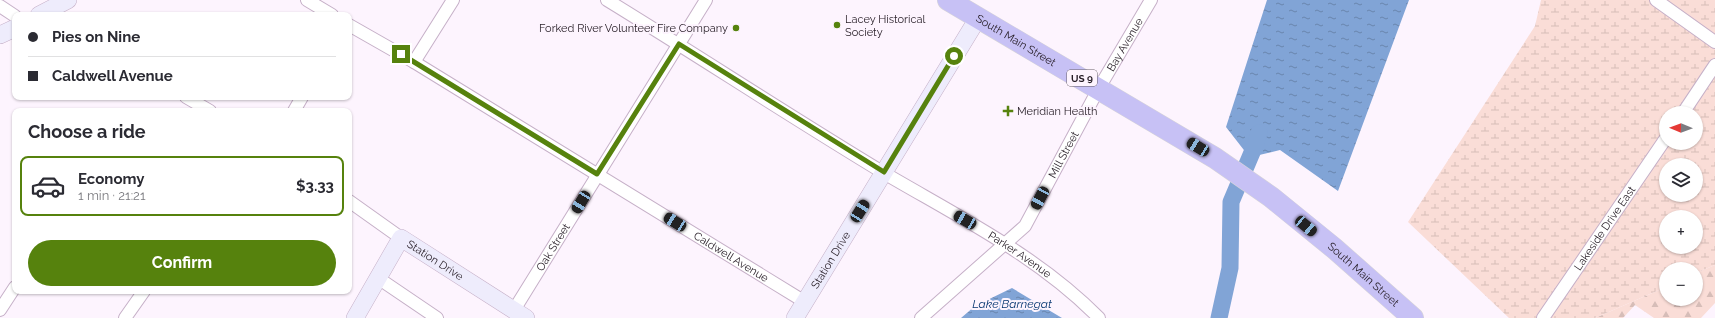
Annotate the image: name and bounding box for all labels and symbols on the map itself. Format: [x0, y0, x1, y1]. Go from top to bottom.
street label: South Main Street [974, 12, 1058, 69]
place label: Lacey Historical Society [845, 13, 925, 39]
street label: Bay Avenue [1104, 15, 1146, 74]
marker: Lacey Historical Society [832, 20, 842, 30]
place label: Forked River Volunteer Fire Company [539, 22, 728, 35]
marker: Forked River Volunteer Fire Company [731, 23, 741, 33]
route end [392, 45, 410, 63]
route start [945, 47, 963, 65]
road number: US 9 [1067, 70, 1097, 86]
marker: Meridian Health [1002, 105, 1014, 117]
place label: Meridian Health [1017, 105, 1097, 118]
north arrow [1659, 106, 1703, 150]
street label: Mill Street [1046, 129, 1081, 180]
car [1185, 136, 1211, 158]
street label: Lakeside Drive East [1571, 183, 1638, 273]
car [1029, 185, 1051, 211]
car [570, 189, 592, 215]
car [849, 198, 871, 224]
car [952, 209, 978, 231]
car [662, 211, 688, 233]
car [1293, 214, 1319, 238]
street label: Oak Street [533, 221, 573, 273]
street label: Caldwell Avenue [691, 229, 771, 285]
street label: Station Drive [808, 229, 853, 291]
street label: Parker Avenue [986, 229, 1054, 281]
street label: Station Drive [405, 237, 466, 283]
street label: South Main Street [1325, 239, 1402, 309]
water label: Lake Barnegat [972, 297, 1052, 311]

